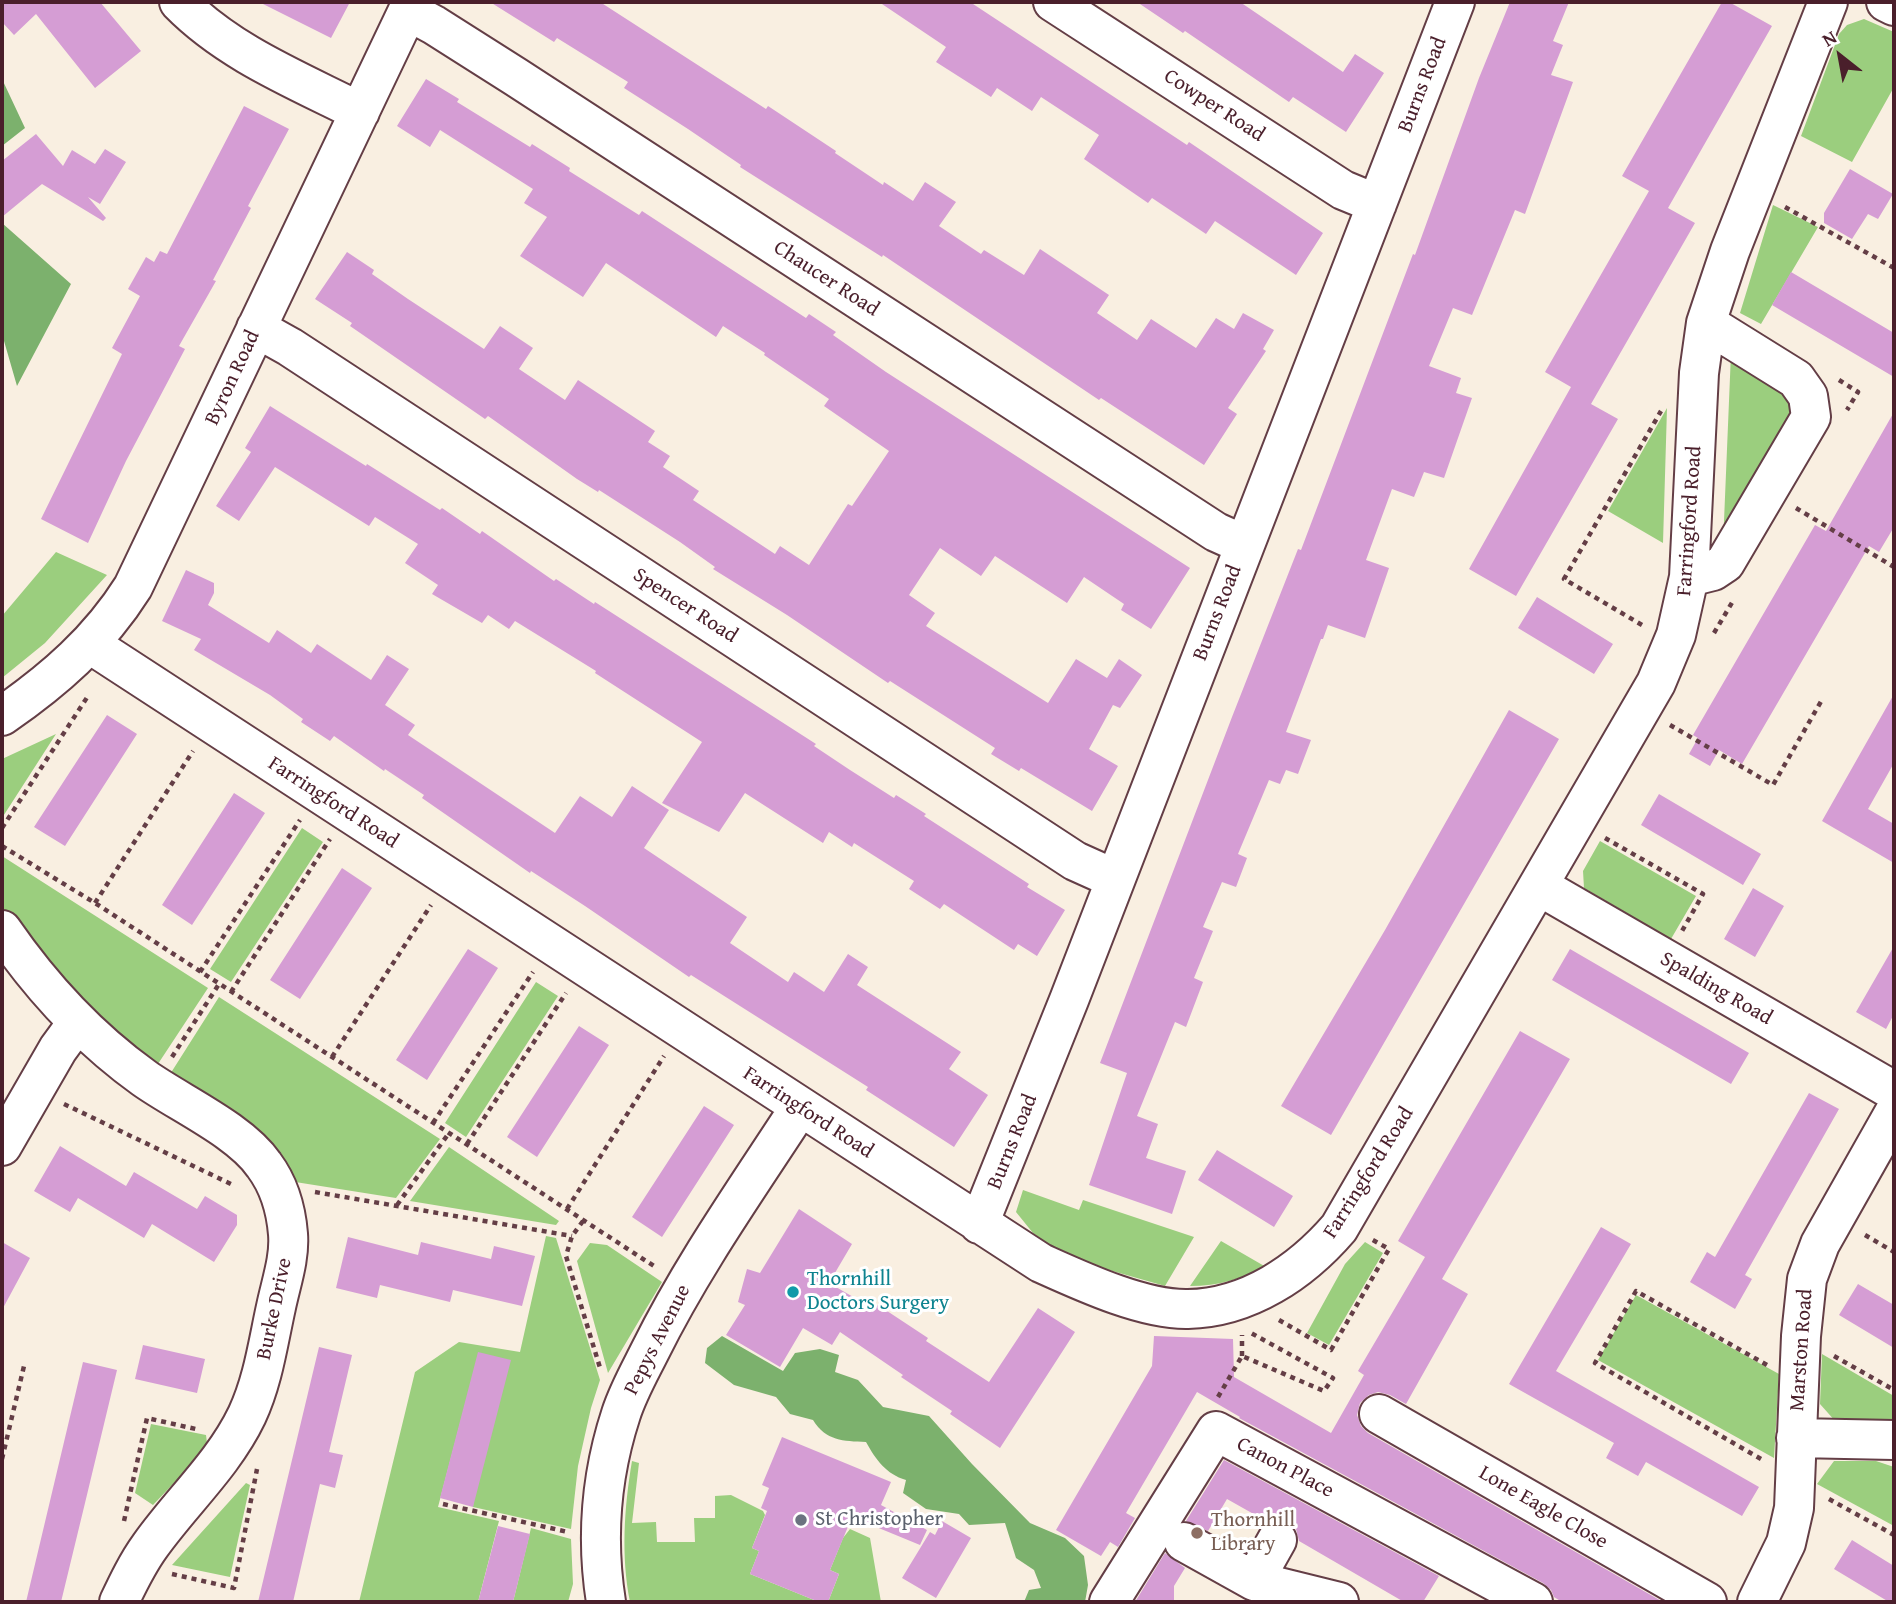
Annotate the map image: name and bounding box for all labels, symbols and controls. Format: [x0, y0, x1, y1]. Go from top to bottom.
north arrow [1805, 21, 1875, 91]
text: N [1817, 23, 1842, 53]
street label: Burns Road [1393, 34, 1453, 136]
street label: Cowper Road [1159, 64, 1269, 148]
street label: Chaucer Road [768, 236, 884, 322]
street label: Byron Road [200, 327, 266, 429]
street label: Farringford Road [1672, 445, 1708, 597]
street label: Burns Road [1188, 562, 1248, 664]
street label: Spencer Road [628, 563, 742, 649]
street label: Farringford Road [263, 751, 403, 855]
street label: Spalding Road [1655, 947, 1777, 1031]
street label: Farringford Road [738, 1061, 878, 1165]
street label: Burns Road [982, 1091, 1044, 1193]
street label: Farringford Road [1318, 1103, 1420, 1243]
street label: Burke Drive [252, 1256, 298, 1362]
place label: Thornhill Doctors Surgery [807, 1267, 949, 1317]
street label: Pepys Avenue [619, 1281, 697, 1399]
marker: Thornhill Doctors Surgery [785, 1284, 801, 1300]
street label: Marston Road [1785, 1288, 1819, 1412]
street label: Canon Place [1232, 1432, 1338, 1504]
street label: Lone Eagle Close [1474, 1461, 1612, 1555]
place label: St Christopher [815, 1507, 943, 1533]
place label: Thornhill Library [1211, 1508, 1295, 1558]
marker: St Christopher [793, 1512, 809, 1528]
marker: Thornhill Library [1189, 1525, 1205, 1541]

